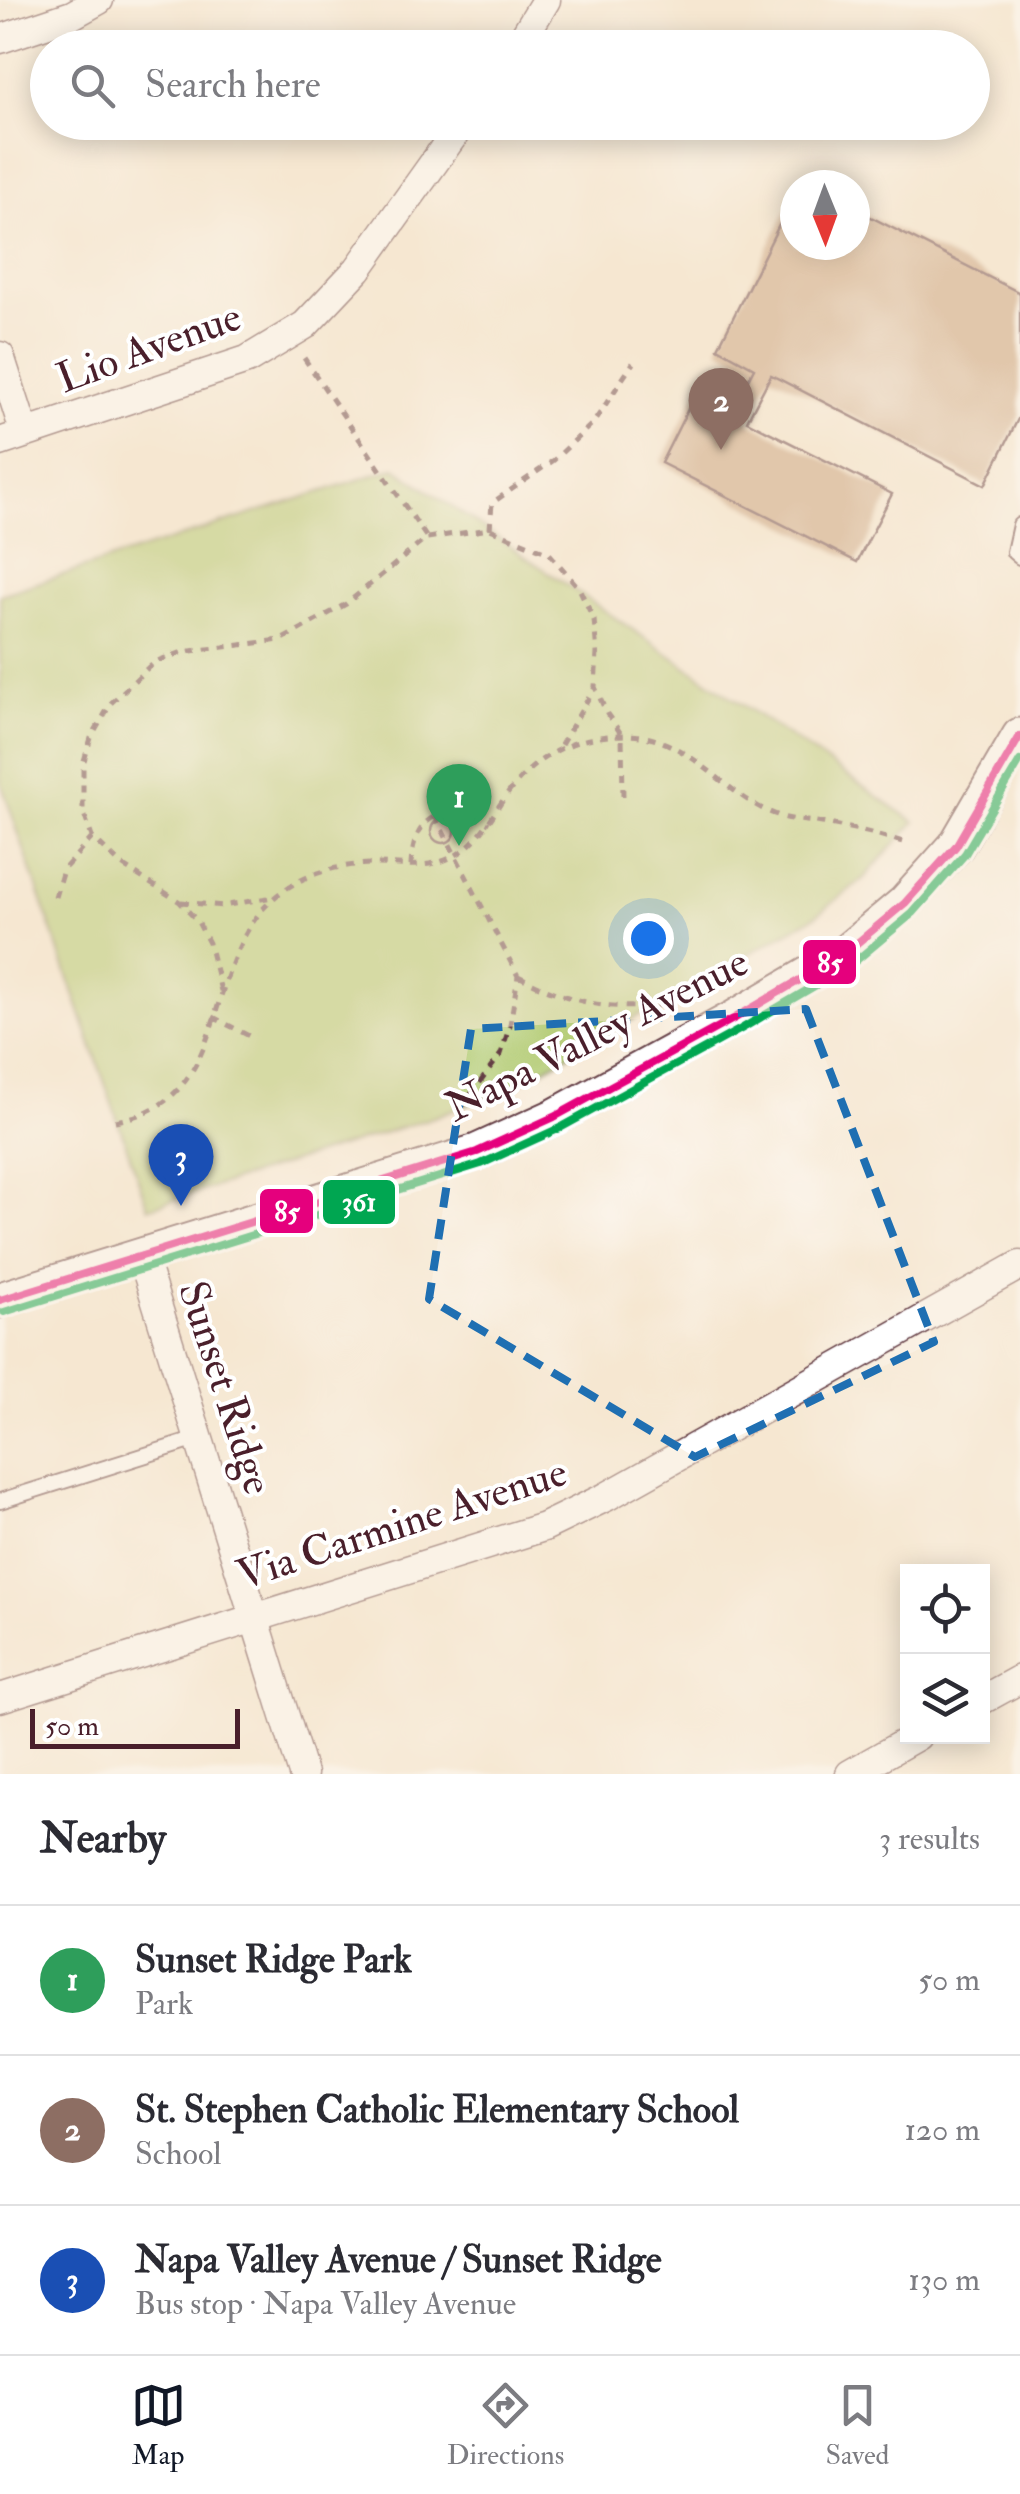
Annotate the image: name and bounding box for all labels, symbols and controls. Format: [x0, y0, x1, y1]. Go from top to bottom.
search box [30, 30, 990, 140]
icon: search [65, 58, 120, 113]
text: Search here [145, 61, 321, 109]
north arrow [780, 170, 870, 260]
street label: Lio Avenue [50, 291, 248, 405]
pin: 2 [688, 368, 754, 450]
pin: 1 [426, 764, 492, 846]
your location [623, 913, 674, 964]
street label: Napa Valley Avenue [437, 936, 757, 1134]
line badge: 85 [801, 938, 858, 986]
text: 85 [817, 946, 843, 981]
pin: 3 [148, 1124, 214, 1206]
line badge: 361 [321, 1178, 397, 1226]
text: 361 [342, 1185, 376, 1220]
line badge: 85 [258, 1187, 315, 1235]
text: 85 [274, 1195, 300, 1230]
street label: Sunset Ridge [166, 1275, 284, 1501]
street label: Via Carmine Avenue [231, 1446, 573, 1602]
map controls [900, 1564, 990, 1744]
button: locate [900, 1564, 990, 1654]
button: layers [900, 1654, 990, 1744]
scale bar [30, 1704, 240, 1748]
text: 50 m [45, 1709, 99, 1744]
text: Nearby [40, 1813, 166, 1865]
text: 3 results [879, 1819, 980, 1859]
text: Sunset Ridge Park [135, 1936, 412, 1984]
text: 1 [67, 1960, 78, 2000]
text: 50 m [918, 1960, 980, 2000]
text: Park [135, 1984, 193, 2024]
text: St. Stephen Catholic Elementary School [135, 2086, 739, 2134]
text: 2 [64, 2110, 81, 2150]
text: 120 m [904, 2110, 980, 2150]
text: School [135, 2134, 221, 2174]
text: Napa Valley Avenue / Sunset Ridge [135, 2236, 662, 2284]
text: 3 [66, 2260, 79, 2300]
text: 130 m [908, 2260, 980, 2300]
text: Bus stop · Napa Valley Avenue [135, 2284, 516, 2324]
tab: Map [131, 2378, 186, 2473]
tab: Directions [447, 2378, 564, 2473]
tab: Saved [825, 2378, 889, 2473]

